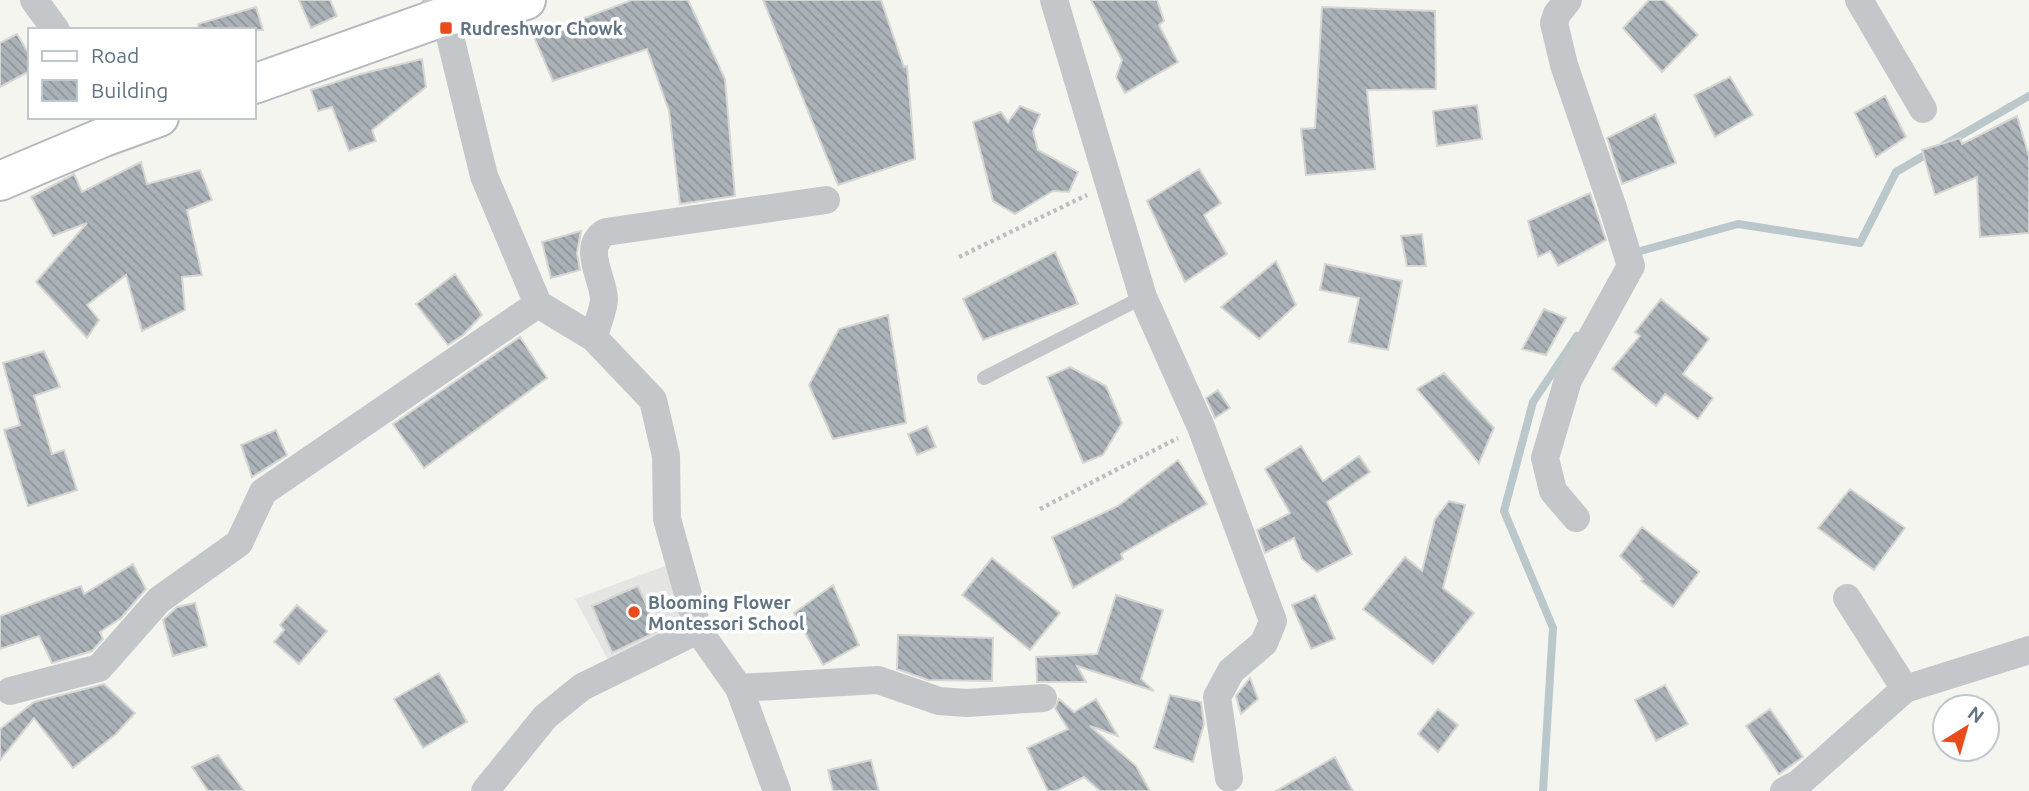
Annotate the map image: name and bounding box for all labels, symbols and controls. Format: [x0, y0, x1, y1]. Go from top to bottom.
place label: Rudreshwor Chowk [460, 18, 623, 38]
marker: Rudreshwor Chowk [438, 20, 454, 36]
legend [28, 28, 256, 119]
text: Road [91, 43, 139, 67]
text: Building [91, 78, 168, 102]
place label: Blooming Flower Montessori School [648, 592, 805, 633]
marker: Blooming Flower Montessori School [626, 604, 642, 620]
north arrow [1931, 693, 2001, 763]
text: N [1964, 701, 1989, 727]

